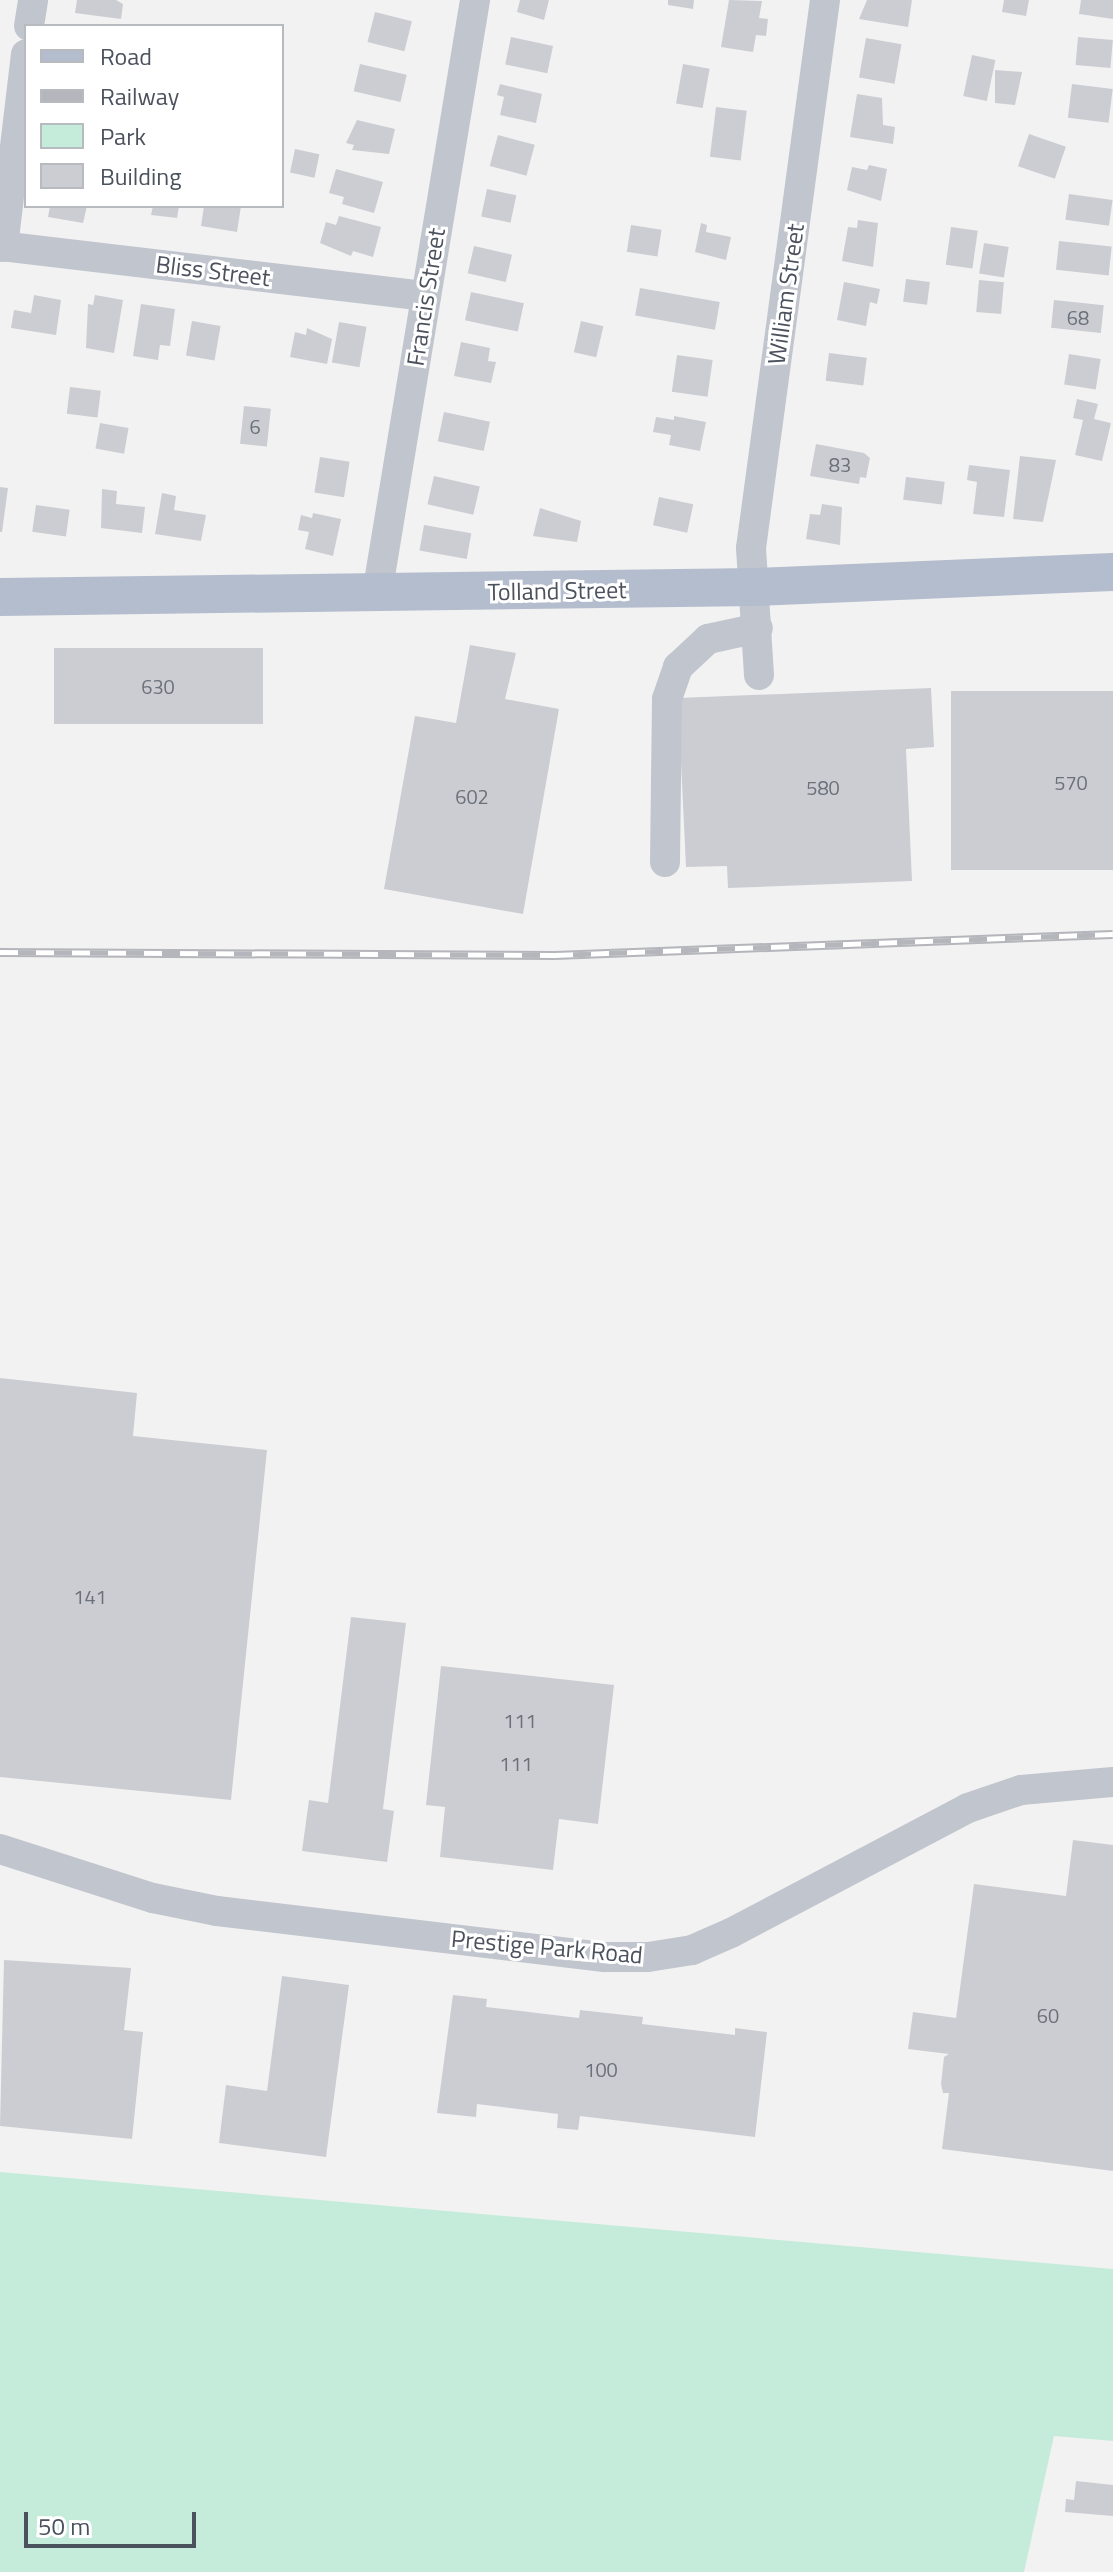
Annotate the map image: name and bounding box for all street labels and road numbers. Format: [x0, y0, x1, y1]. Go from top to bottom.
street label: William Street [762, 222, 810, 366]
street label: Francis Street [401, 226, 451, 368]
street label: Bliss Street [154, 250, 272, 292]
street label: Tolland Street [487, 575, 627, 607]
street label: Prestige Park Road [450, 1924, 644, 1970]

